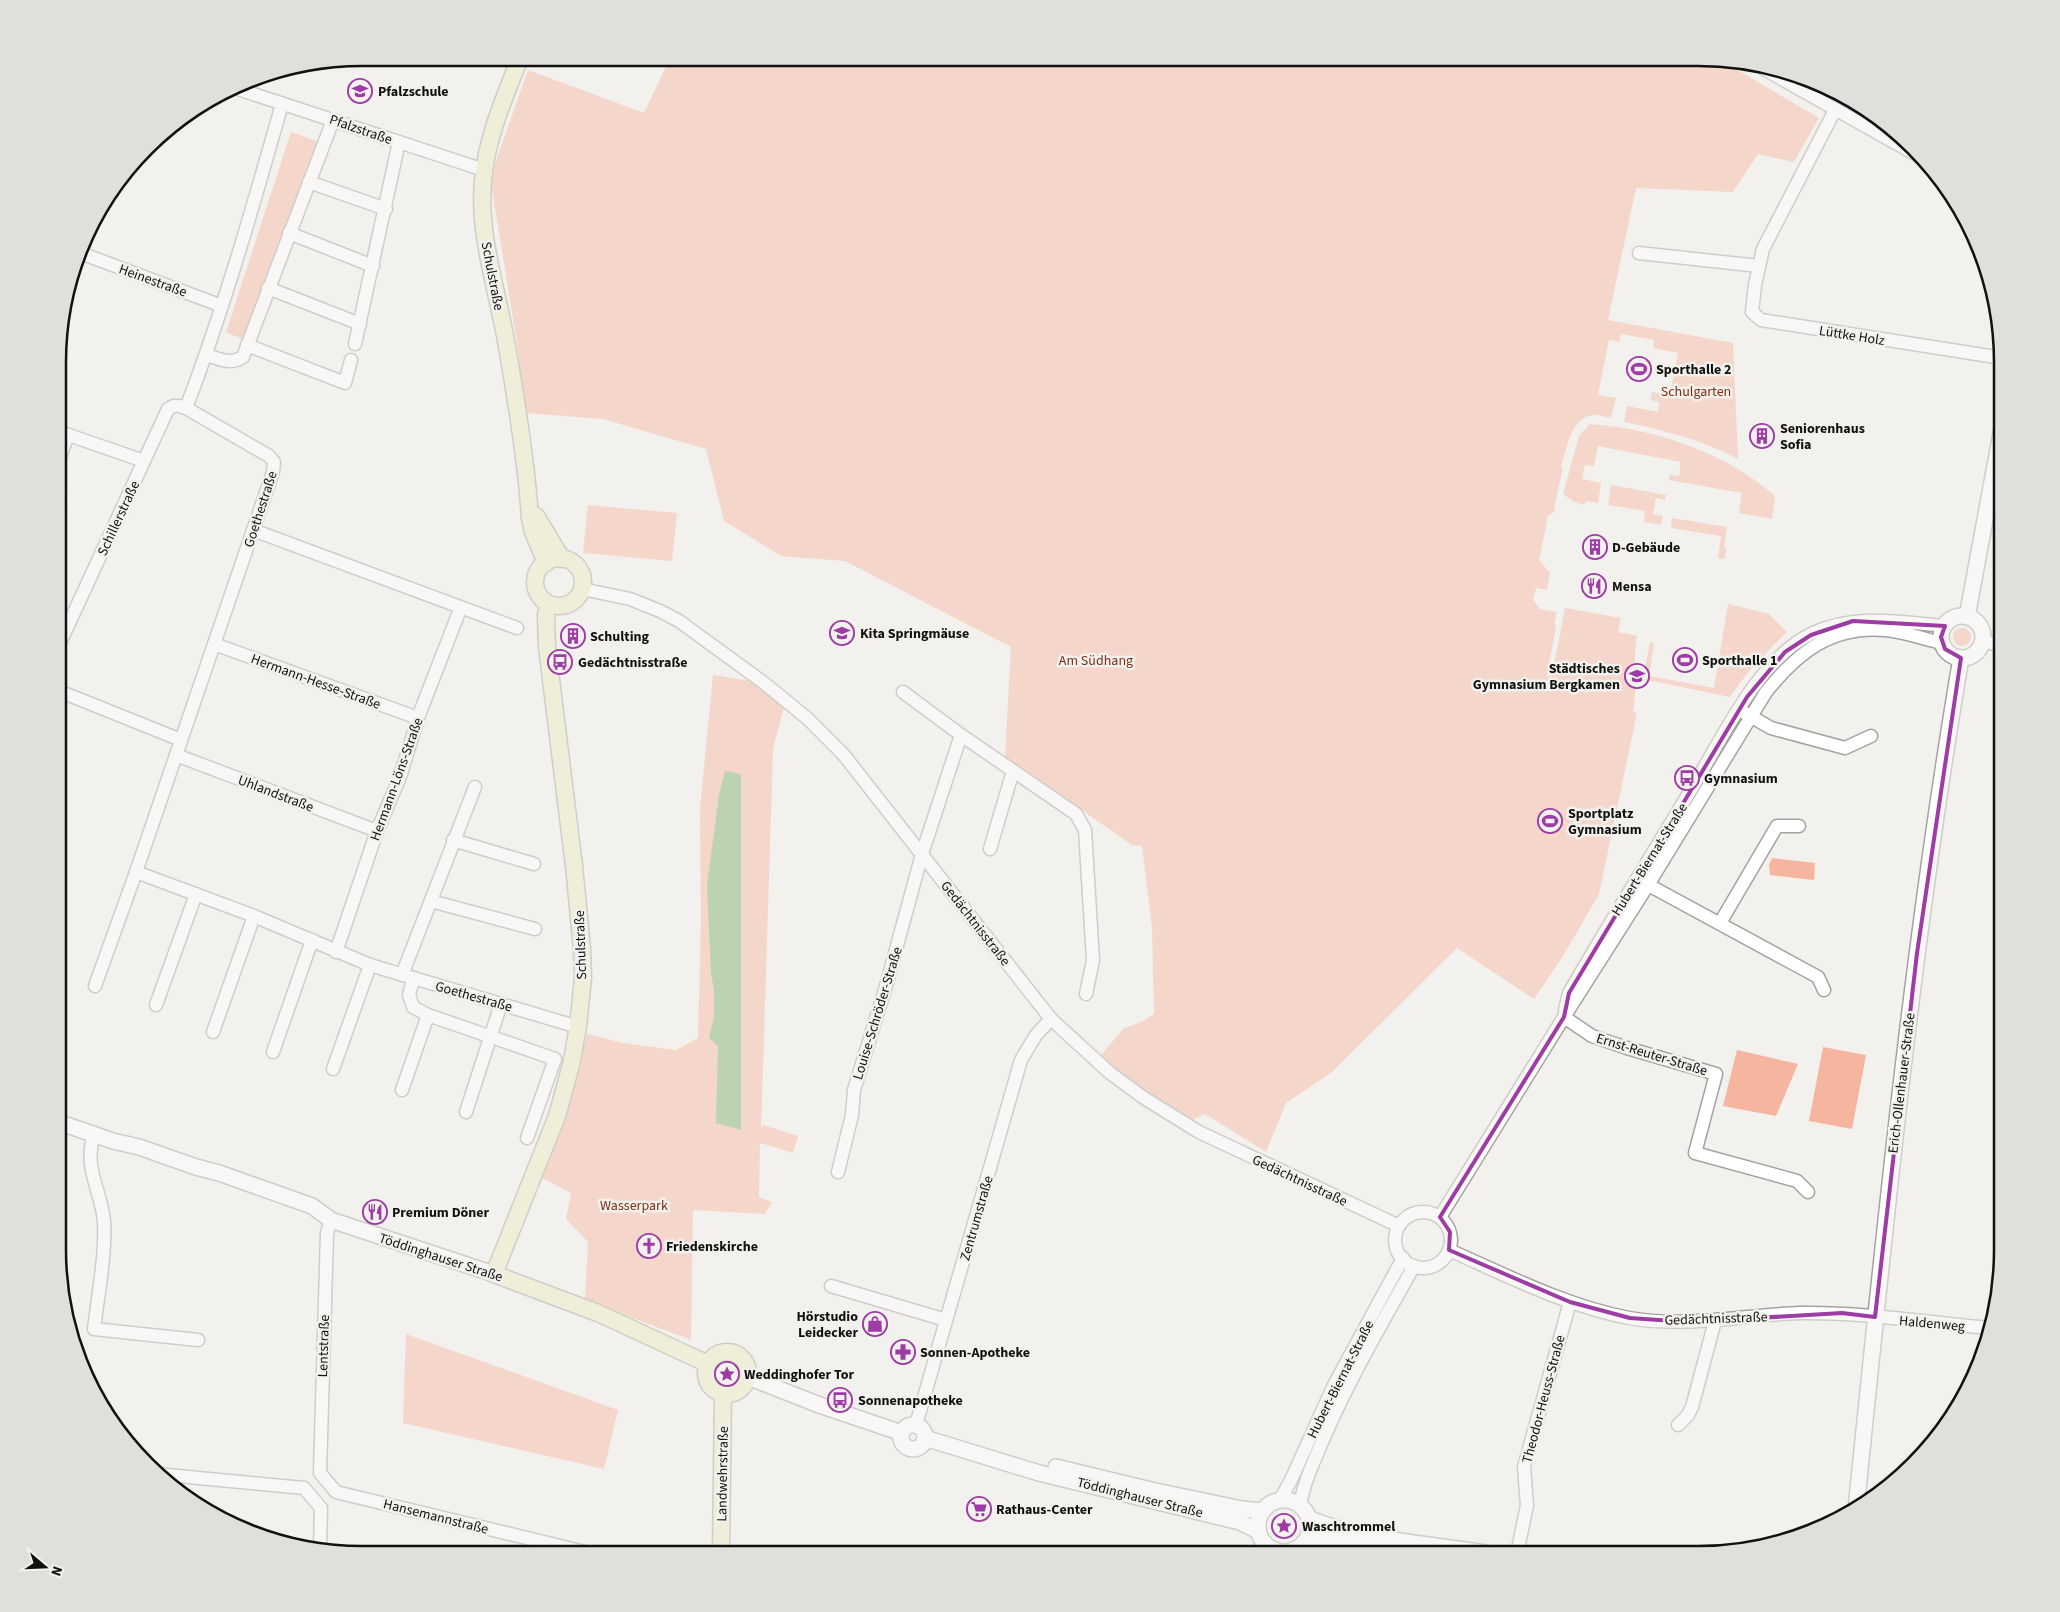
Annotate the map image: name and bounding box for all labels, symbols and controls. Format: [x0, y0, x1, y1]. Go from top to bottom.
school or university icon: Pfalzschule [347, 78, 373, 104]
place label: Pfalzschule [378, 82, 449, 102]
street label: Pfalzstraße [327, 110, 395, 150]
street label: Schulstraße [476, 240, 508, 312]
street label: Heinestraße [116, 259, 189, 303]
street label: Lüttke Holz [1818, 321, 1886, 351]
sports icon: Sporthalle 2 [1626, 356, 1652, 382]
place label: Sporthalle 2 [1656, 360, 1731, 380]
park label: Schulgarten [1661, 382, 1731, 402]
place label: Seniorenhaus Sofia [1780, 419, 1865, 455]
building icon: Seniorenhaus Sofia [1749, 423, 1775, 449]
street label: Goethestraße [239, 468, 283, 550]
street label: Schillerstraße [93, 478, 145, 559]
building icon: D-Gebäude [1582, 534, 1608, 560]
place label: D-Gebäude [1612, 538, 1680, 558]
restaurant icon: Mensa [1581, 573, 1607, 599]
place label: Mensa [1612, 577, 1652, 597]
school or university icon: Kita Springmäuse [829, 620, 855, 646]
building icon: Schulting [560, 623, 586, 649]
place label: Kita Springmäuse [860, 624, 969, 644]
place label: Schulting [590, 627, 650, 647]
sports icon: Sporthalle 1 [1672, 647, 1698, 673]
street label: Hermann-Hesse-Straße [248, 649, 383, 715]
bus stop icon: Gedächtnisstraße [547, 649, 573, 675]
park label: Am Südhang [1059, 651, 1133, 671]
place label: Sporthalle 1 [1702, 651, 1777, 671]
place label: Gedächtnisstraße [578, 653, 688, 673]
place label: Städtisches Gymnasium Bergkamen [1473, 659, 1620, 695]
school or university icon: Städtisches Gymnasium Bergkamen [1624, 663, 1650, 689]
street label: Hermann-Löns-Straße [365, 715, 429, 844]
bus stop icon: Gymnasium [1674, 765, 1700, 791]
place label: Gymnasium [1704, 769, 1778, 789]
street label: Uhlandstraße [235, 770, 316, 818]
street label: Hubert-Biernat-Straße [1607, 799, 1693, 920]
place label: Sportplatz Gymnasium [1568, 804, 1642, 840]
sports icon: Sportplatz Gymnasium [1537, 808, 1563, 834]
street label: Gedächtnisstraße [936, 877, 1015, 970]
street label: Schulstraße [570, 910, 592, 980]
street label: Louise-Schröder-Straße [848, 944, 908, 1082]
street label: Goethestraße [433, 976, 515, 1018]
street label: Erich-Ollenhauer-Straße [1883, 1012, 1921, 1155]
street label: Ernst-Reuter-Straße [1594, 1029, 1710, 1081]
street label: Gedächtnisstraße [1249, 1150, 1351, 1212]
street label: Zentrumstraße [955, 1173, 999, 1263]
park label: Wasserpark [600, 1196, 668, 1216]
restaurant icon: Premium Döner [362, 1199, 388, 1225]
place label: Premium Döner [392, 1203, 490, 1223]
street label: Töddinghauser Straße [376, 1228, 505, 1287]
church icon: Friedenskirche [636, 1233, 662, 1259]
place label: Friedenskirche [666, 1237, 758, 1257]
place label: Hörstudio Leidecker [796, 1307, 858, 1343]
street label: Gedächtnisstraße [1664, 1307, 1768, 1331]
shop icon: Hörstudio Leidecker [862, 1311, 888, 1337]
street label: Haldenweg [1898, 1311, 1966, 1337]
street label: Lentstraße [313, 1314, 335, 1378]
street label: Hubert-Biernat-Straße [1302, 1317, 1379, 1442]
street label: Theodor-Heuss-Straße [1517, 1333, 1571, 1466]
pharmacy icon: Sonnen-Apotheke [890, 1339, 916, 1365]
place label: Sonnen-Apotheke [920, 1343, 1030, 1363]
place icon: Weddinghofer Tor [714, 1361, 740, 1387]
place label: Weddinghofer Tor [744, 1365, 854, 1385]
bus stop icon: Sonnenapotheke [827, 1387, 853, 1413]
place label: Sonnenapotheke [858, 1391, 963, 1411]
street label: Landwehrstraße [712, 1426, 734, 1522]
street label: Töddinghauser Straße [1075, 1473, 1205, 1523]
street label: Hansemannstraße [381, 1494, 490, 1540]
supermarket icon: Rathaus-Center [966, 1496, 992, 1522]
place label: Rathaus-Center [996, 1500, 1093, 1520]
place icon: Waschtrommel [1271, 1513, 1297, 1539]
place label: Waschtrommel [1302, 1517, 1395, 1537]
north arrow [20, 1542, 70, 1592]
text: N [45, 1563, 67, 1579]

